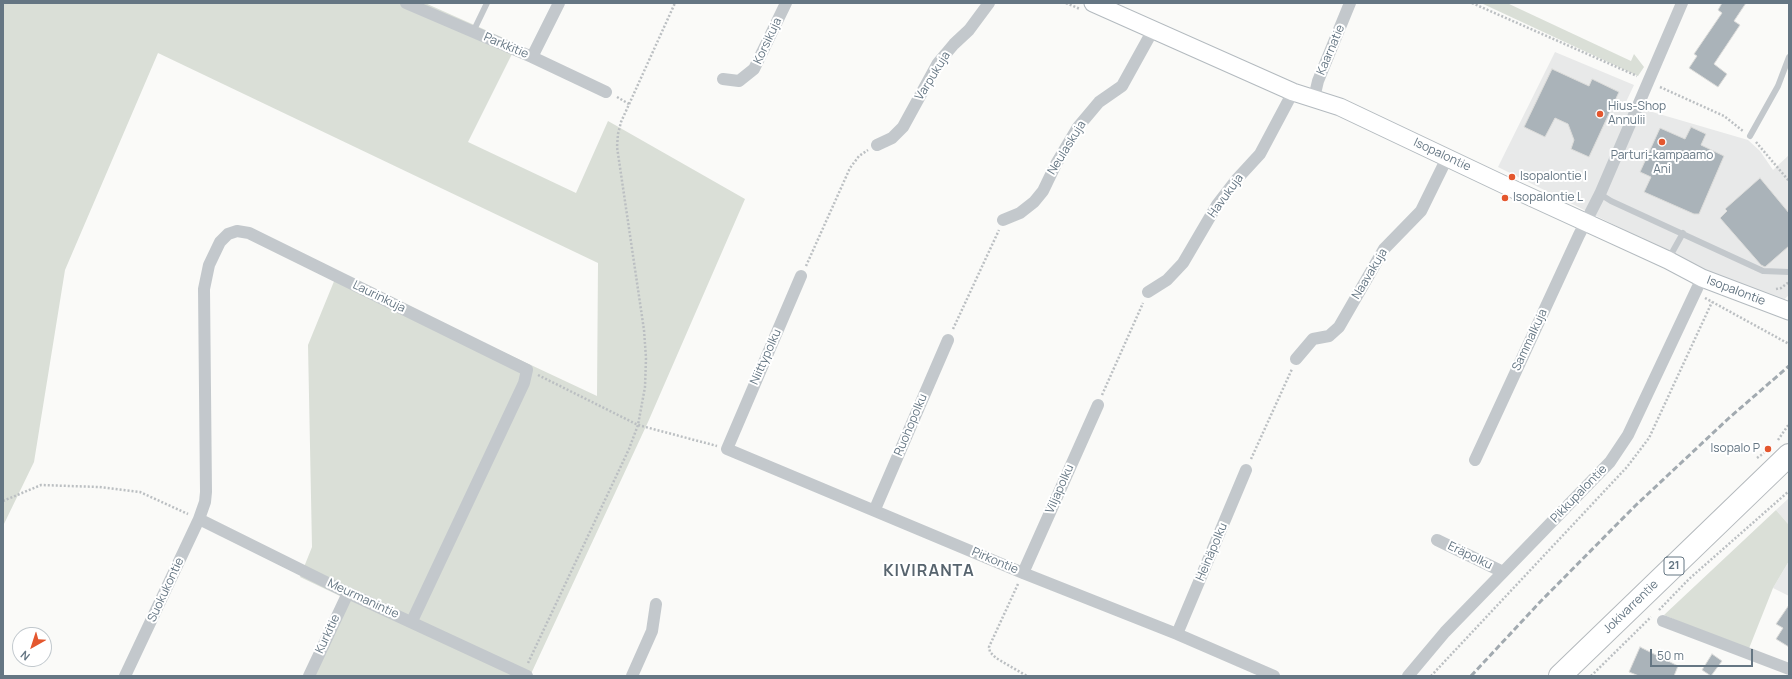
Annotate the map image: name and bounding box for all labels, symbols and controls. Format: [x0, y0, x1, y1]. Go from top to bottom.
street label: Korsikuja [751, 15, 785, 67]
street label: Kaarnatie [1314, 23, 1348, 77]
street label: Parkkitie [481, 30, 531, 62]
street label: Varpukuja [912, 49, 954, 103]
place label: Hius-Shop Annulii [1608, 100, 1666, 128]
marker: Hius-Shop Annulii [1595, 109, 1605, 119]
street label: Neulaskuja [1045, 118, 1089, 178]
street label: Isopalontie [1411, 135, 1473, 175]
marker: Parturi-kampaamo Ani [1657, 137, 1667, 147]
place label: Parturi-kampaamo Ani [1611, 149, 1713, 177]
place label: Isopalontie I [1520, 170, 1587, 184]
street label: Havukuja [1205, 171, 1247, 221]
marker: Isopalontie I [1507, 172, 1517, 182]
place label: Isopalontie L [1513, 191, 1583, 205]
marker: Isopalontie L [1500, 193, 1510, 203]
street label: Naavakuja [1349, 246, 1391, 302]
street label: Isopalontie [1705, 273, 1767, 309]
street label: Laurinkuja [350, 278, 408, 316]
street label: Sammalkuja [1509, 307, 1551, 373]
street label: Niittypolku [747, 327, 785, 387]
street label: Ruohopolku [891, 392, 931, 458]
place label: Isopalo P [1710, 442, 1760, 456]
marker: Isopalo P [1763, 444, 1773, 454]
street label: Viljapolku [1043, 462, 1077, 516]
street label: Pikkupalontie [1548, 462, 1610, 526]
street label: Heinäpolku [1193, 521, 1231, 583]
street label: Eräpolku [1445, 539, 1495, 573]
street label: Pirkontie [970, 545, 1020, 577]
street label: Suokukontie [145, 556, 187, 624]
road number: 21 [1664, 557, 1684, 575]
district label: KIVIRANTA [883, 562, 975, 582]
street label: Meurmanintie [325, 576, 401, 622]
street label: Jokivarrentie [1600, 577, 1662, 637]
street label: Kurkitie [313, 612, 343, 656]
north arrow [12, 627, 52, 667]
scale bar [1652, 641, 1755, 667]
text: 50 m [1657, 647, 1684, 664]
text: N [17, 648, 33, 664]

